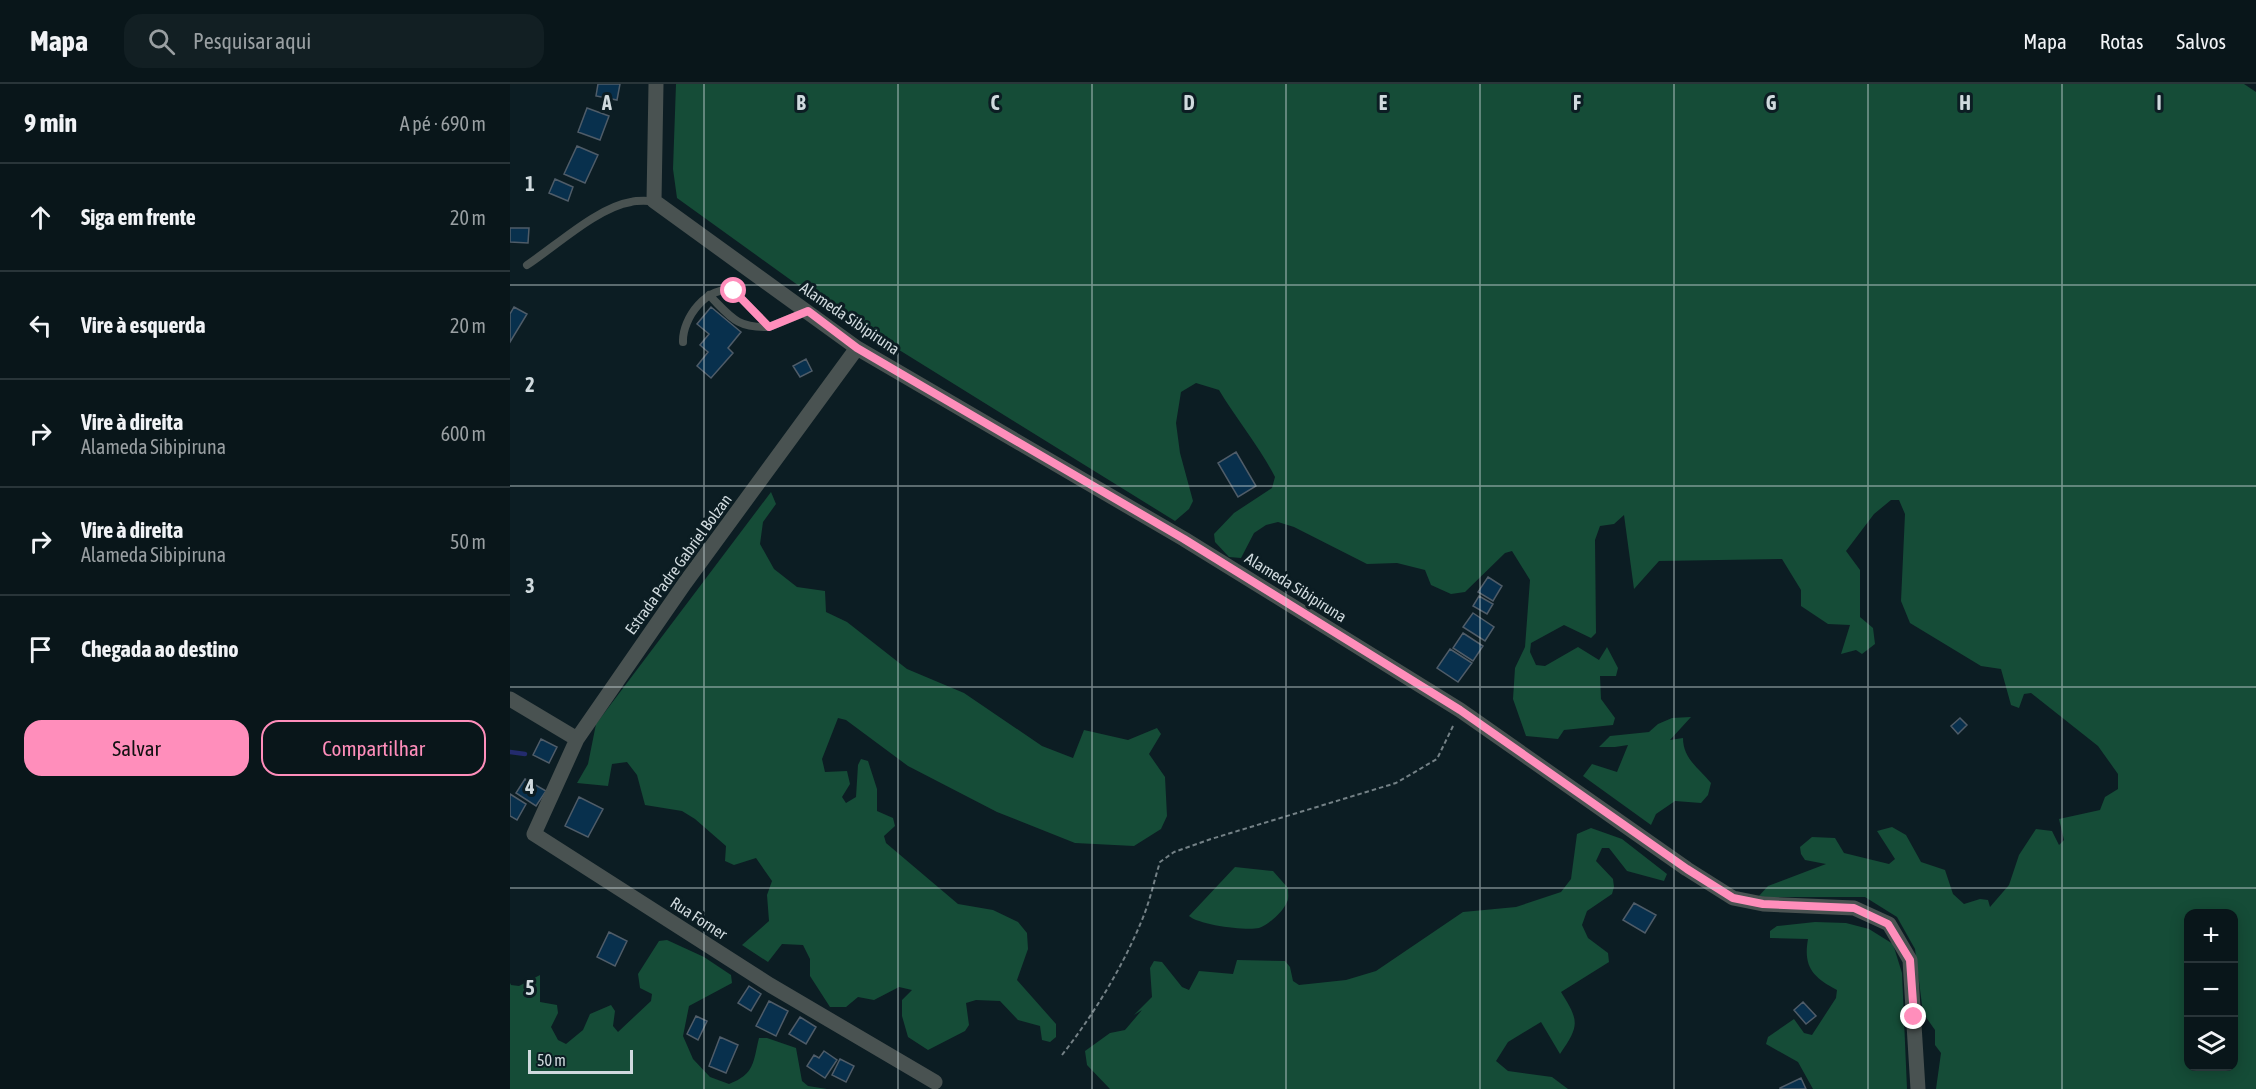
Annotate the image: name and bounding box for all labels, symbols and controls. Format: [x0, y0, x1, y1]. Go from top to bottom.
search box [124, 14, 544, 68]
text: Mapa [30, 25, 88, 57]
icon: search [145, 25, 178, 58]
text: Pesquisar aqui [193, 28, 311, 54]
text: Mapa [2023, 29, 2067, 53]
text: Rotas [2100, 29, 2143, 53]
text: Salvos [2176, 29, 2226, 53]
text: A [601, 91, 612, 114]
text: B [796, 91, 806, 114]
text: C [991, 91, 1000, 114]
text: D [1183, 91, 1195, 114]
text: E [1379, 91, 1388, 114]
text: F [1573, 91, 1581, 114]
text: G [1766, 91, 1777, 114]
text: H [1959, 91, 1971, 114]
text: I [2156, 91, 2162, 114]
text: 9 min [24, 108, 77, 138]
text: A pé · 690 m [400, 112, 486, 135]
text: 1 [525, 172, 535, 195]
icon: ahead [24, 201, 57, 234]
text: Siga em frente [81, 204, 196, 230]
text: 20 m [450, 206, 486, 229]
route start [720, 277, 746, 303]
street label: Alameda Sibipiruna [796, 278, 903, 359]
icon: left [24, 309, 57, 342]
text: Vire à esquerda [81, 312, 206, 338]
text: 20 m [450, 314, 486, 337]
text: 2 [525, 373, 535, 396]
text: Vire à direita [81, 409, 183, 435]
icon: right [24, 417, 57, 450]
text: 600 m [441, 422, 486, 445]
text: Alameda Sibipiruna [81, 435, 226, 458]
street label: Estrada Padre Gabriel Bolzan [621, 490, 735, 638]
text: Vire à direita [81, 517, 183, 543]
icon: right [24, 525, 57, 558]
text: 50 m [450, 530, 486, 553]
text: Alameda Sibipiruna [81, 543, 226, 566]
street label: Alameda Sibipiruna [1242, 549, 1350, 626]
text: 3 [525, 574, 535, 597]
icon: arrive [24, 633, 57, 666]
text: Chegada ao destino [81, 636, 239, 662]
button: Salvar [24, 720, 249, 776]
button: Compartilhar [261, 720, 486, 776]
text: 4 [524, 775, 535, 798]
street label: Rua Forner [667, 893, 731, 943]
map controls [2184, 909, 2238, 1071]
button: + [2184, 909, 2238, 963]
button: − [2184, 963, 2238, 1017]
text: 5 [525, 976, 535, 999]
route end [1900, 1003, 1926, 1029]
button: layers [2184, 1017, 2238, 1071]
scale bar [528, 1047, 633, 1074]
text: 50 m [537, 1051, 566, 1069]

